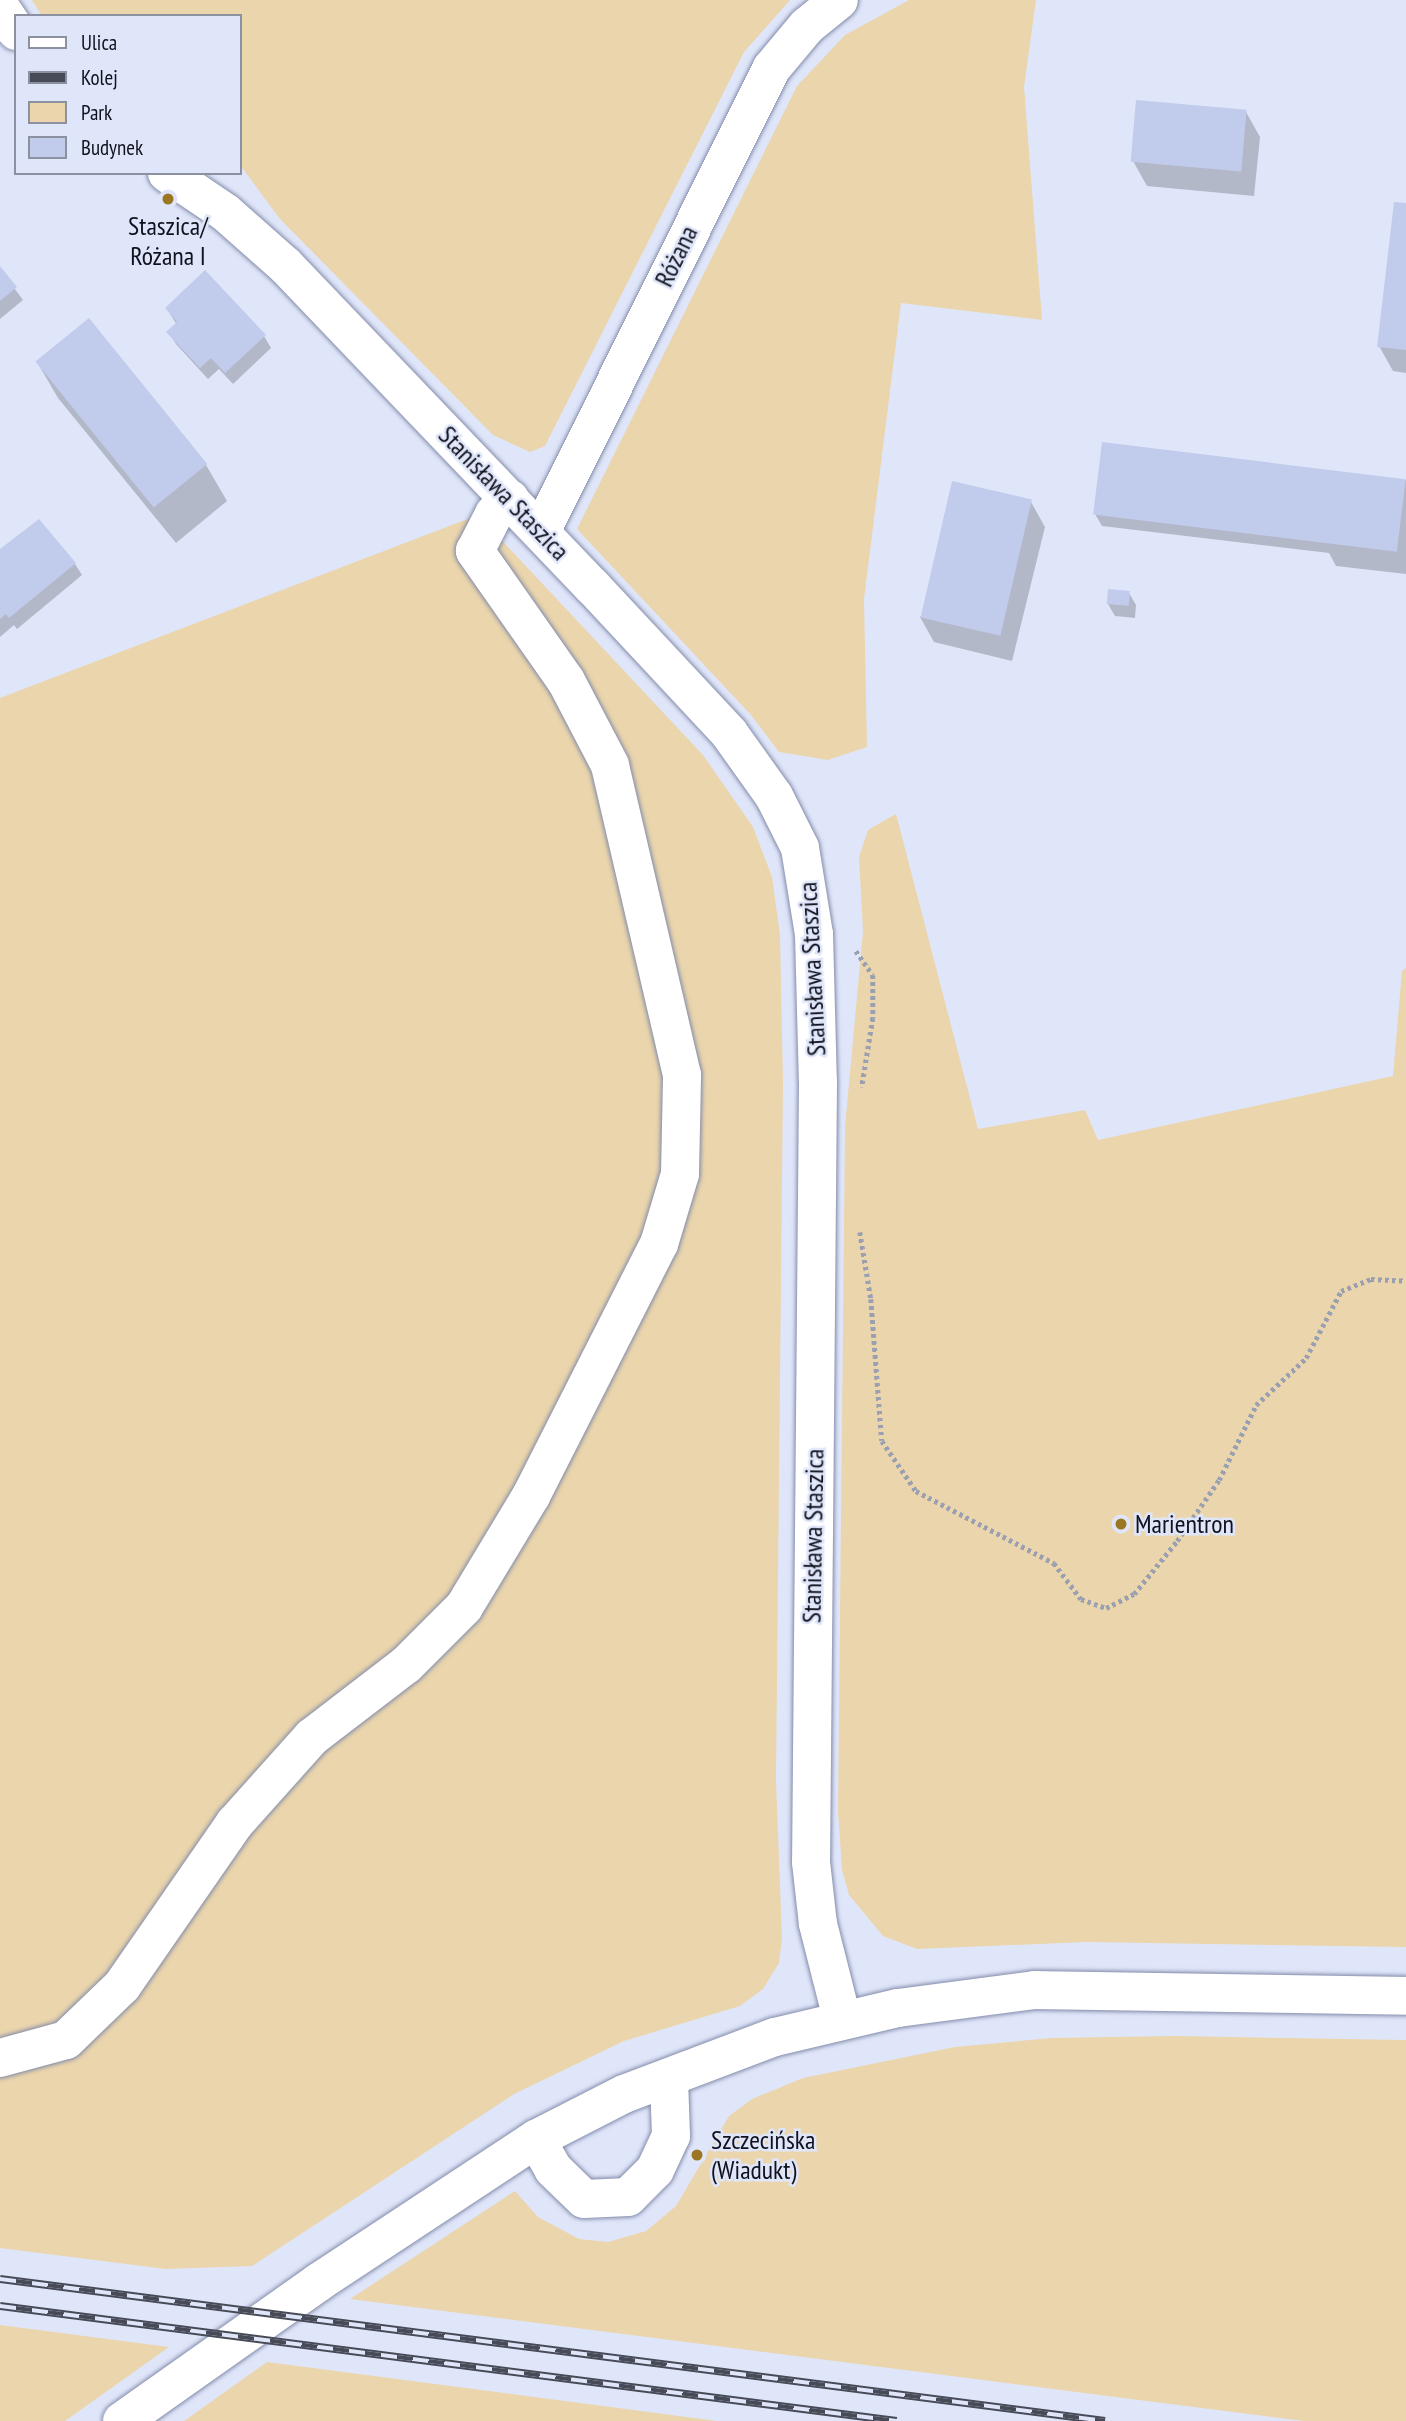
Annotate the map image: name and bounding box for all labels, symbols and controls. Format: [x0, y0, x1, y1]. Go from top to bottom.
legend [14, 14, 242, 175]
text: Ulica [81, 29, 117, 56]
text: Kolej [81, 64, 118, 91]
text: Park [81, 99, 112, 126]
text: Budynek [81, 134, 143, 161]
marker: Staszica/ Różana I [160, 191, 176, 207]
place label: Staszica/ Różana I [128, 210, 208, 272]
street label: Różana [648, 220, 704, 292]
street label: Stanisława Staszica [432, 419, 576, 567]
street label: Stanisława Staszica [792, 881, 832, 1057]
street label: Stanisława Staszica [796, 1449, 830, 1623]
place label: Marientron [1135, 1508, 1234, 1540]
marker: Marientron [1113, 1516, 1129, 1532]
place label: Szczecińska (Wiadukt) [711, 2124, 815, 2186]
marker: Szczecińska (Wiadukt) [689, 2147, 705, 2163]

